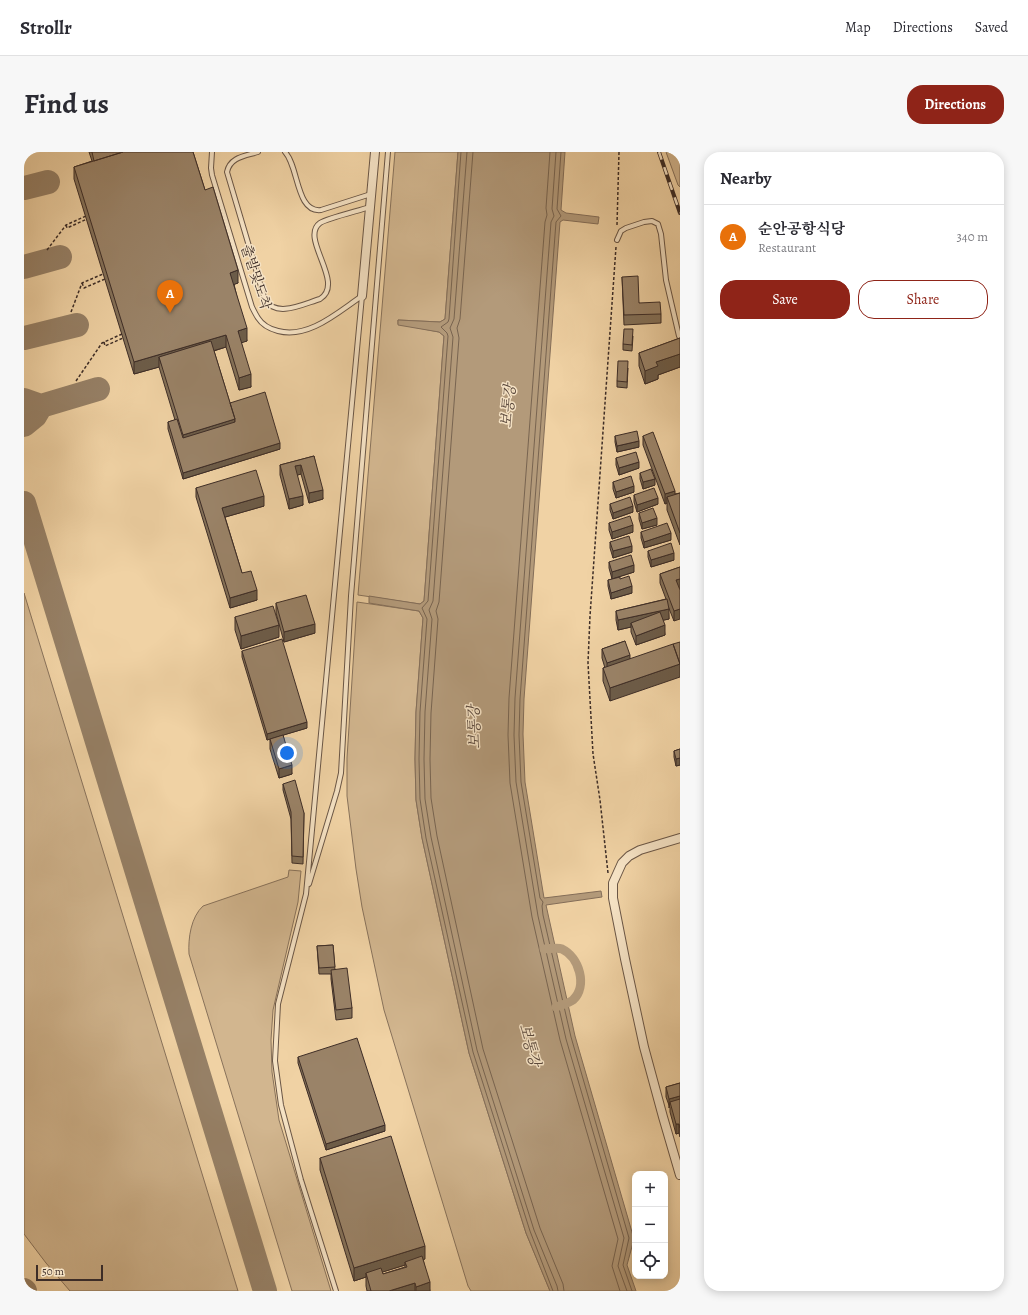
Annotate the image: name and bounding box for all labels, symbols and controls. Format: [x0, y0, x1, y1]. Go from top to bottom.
text: Strollr [20, 15, 72, 41]
text: Map [845, 18, 871, 37]
text: Directions [893, 18, 953, 37]
text: Saved [975, 18, 1008, 37]
text: Find us [24, 85, 109, 123]
button: Directions [907, 85, 1004, 124]
text: Nearby [720, 167, 771, 190]
text: 순안공항식당 [758, 219, 845, 239]
text: A [729, 228, 737, 245]
text: 340 m [956, 228, 988, 245]
text: Restaurant [758, 239, 816, 256]
street label: 출발및도착 [237, 242, 276, 313]
pin: A [157, 280, 183, 313]
button: Save [720, 280, 850, 319]
button: Share [858, 280, 988, 319]
water label: 보통강 [496, 381, 520, 429]
water label: 보통강 [464, 703, 484, 749]
your location [277, 743, 297, 763]
water label: 보통강 [515, 1021, 546, 1071]
map controls [632, 1171, 668, 1279]
button: + [632, 1171, 668, 1207]
button: − [632, 1207, 668, 1243]
button: locate [632, 1243, 668, 1279]
scale bar [36, 1263, 103, 1282]
text: 50 m [42, 1264, 64, 1279]

